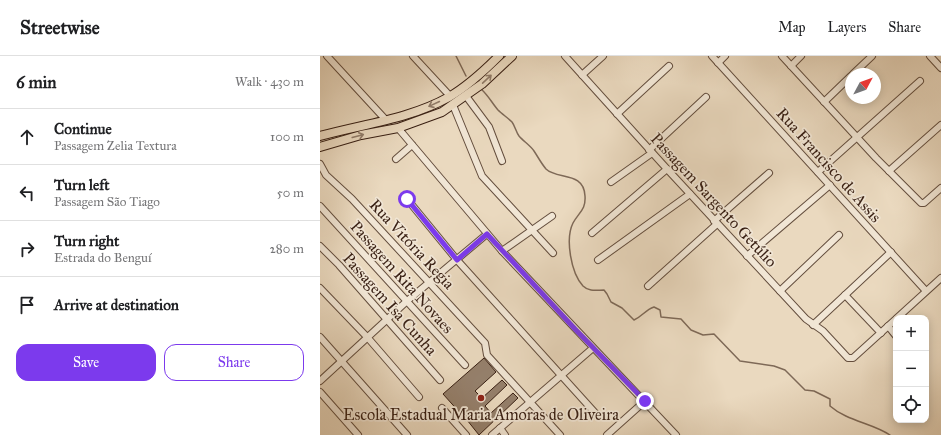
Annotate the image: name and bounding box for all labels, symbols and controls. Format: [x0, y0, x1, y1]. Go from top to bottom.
text: Streetwise [20, 16, 100, 39]
text: Map [778, 19, 806, 36]
text: Layers [828, 19, 866, 36]
text: Share [888, 19, 921, 36]
north arrow [845, 68, 881, 104]
text: 6 min [16, 72, 57, 93]
text: Walk · 430 m [235, 74, 304, 90]
one-way arrow [482, 74, 492, 84]
one-way arrow [429, 100, 441, 108]
street label: Rua Francisco de Assis [773, 104, 886, 226]
text: Continue [54, 120, 112, 138]
icon: ahead [16, 126, 38, 148]
text: 100 m [270, 129, 304, 145]
street label: Passagem Sargento Getúlio [646, 129, 781, 272]
one-way arrow [351, 132, 364, 139]
text: Passagem Zelia Textura [54, 138, 177, 154]
text: Turn left [54, 176, 110, 194]
icon: left [16, 182, 38, 204]
text: 50 m [277, 185, 304, 201]
route start [398, 190, 416, 208]
text: Passagem São Tiago [54, 194, 160, 210]
street label: Rua Vitória Regia [365, 195, 459, 294]
street label: Passagem Rita Novaes [346, 217, 458, 338]
text: Turn right [54, 232, 119, 250]
icon: right [16, 238, 38, 260]
text: 280 m [269, 241, 304, 257]
street label: Passagem Isa Cunha [338, 249, 441, 360]
text: Estrada do Benguí [54, 250, 152, 266]
icon: arrive [16, 294, 38, 316]
text: Arrive at destination [54, 296, 179, 314]
map controls [893, 315, 929, 423]
button: + [893, 315, 929, 351]
button: Save [16, 344, 156, 381]
button: Share [164, 344, 304, 381]
button: − [893, 351, 929, 387]
button: locate [893, 387, 929, 423]
route end [636, 392, 654, 410]
marker: Escola Estadual Maria Amoras de Oliveira [476, 393, 486, 403]
place label: Escola Estadual Maria Amoras de Oliveira [343, 405, 619, 424]

